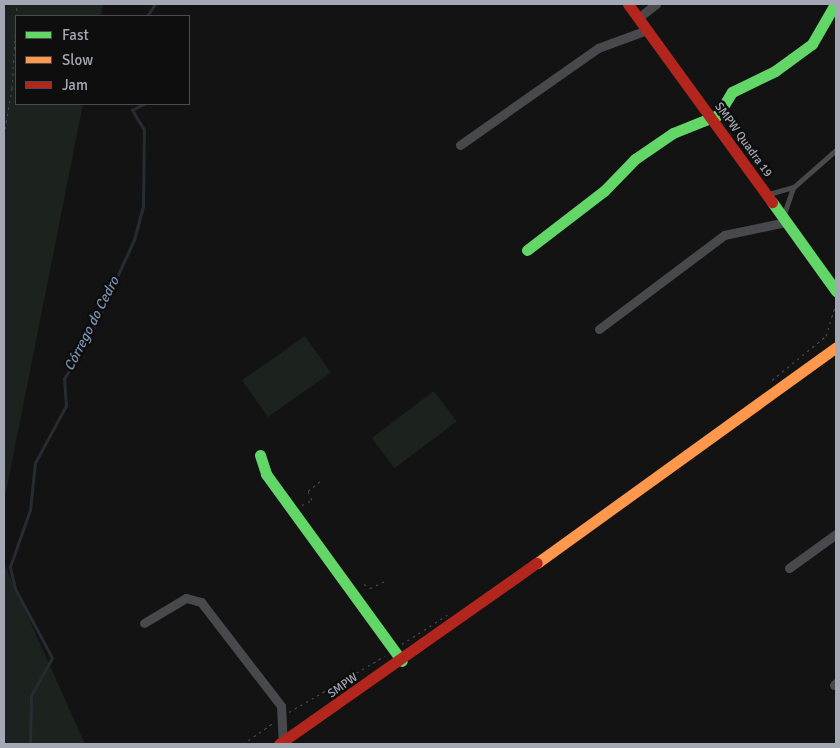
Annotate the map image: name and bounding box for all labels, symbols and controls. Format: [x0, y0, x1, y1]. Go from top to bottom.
legend [15, 15, 190, 105]
text: Fast [62, 26, 89, 44]
text: Slow [62, 51, 93, 69]
text: Jam [62, 76, 88, 94]
street label: SMPW Quadra 19 [711, 100, 775, 180]
water label: Córrego do Cedro [61, 274, 123, 374]
street label: SMPW [325, 671, 361, 701]

